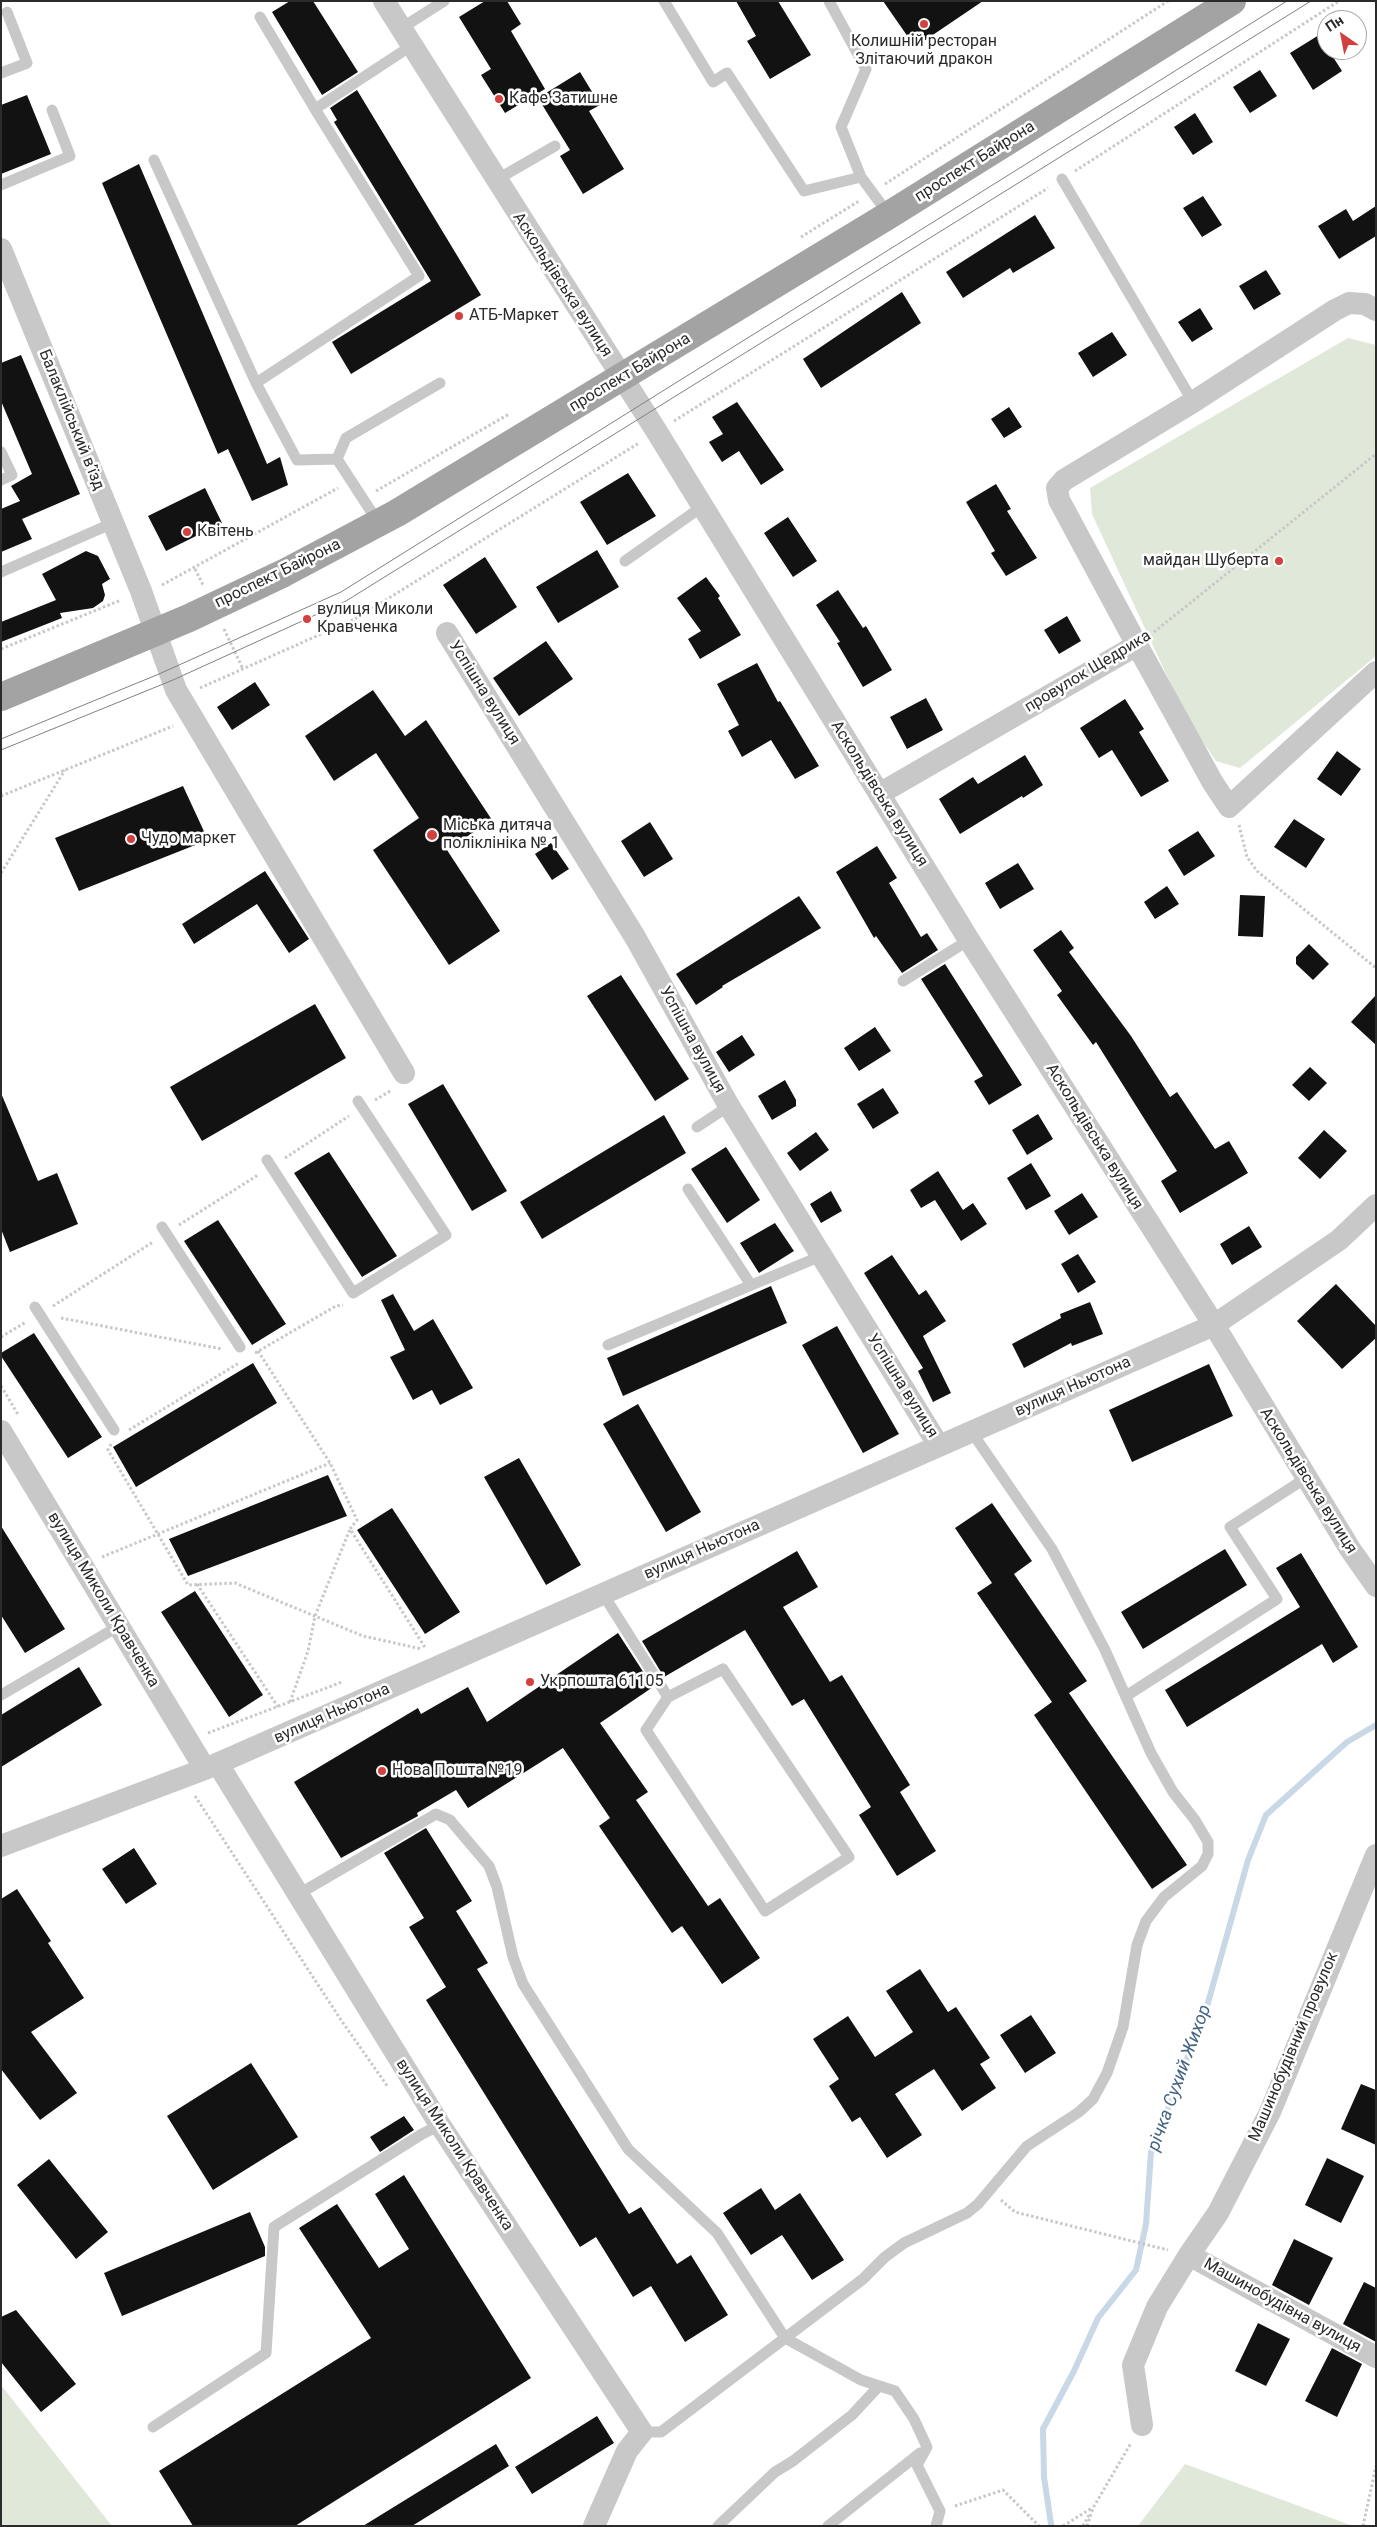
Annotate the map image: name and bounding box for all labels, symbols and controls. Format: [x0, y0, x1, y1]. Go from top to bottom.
north arrow [1317, 10, 1367, 60]
text: Пн [1323, 12, 1346, 35]
marker: Колишній ресторан Злітаючий дракон [918, 18, 930, 30]
place label: Колишній ресторан Злітаючий дракон [851, 32, 997, 70]
place label: Кафе Затишне [509, 89, 618, 109]
marker: Кафе Затишне [493, 93, 505, 105]
street label: проспект Байрона [911, 117, 1039, 207]
street label: Аскольдівська вулиця [508, 209, 616, 361]
place label: АТБ-Маркет [469, 306, 559, 326]
marker: АТБ-Маркет [453, 310, 465, 322]
street label: проспект Байрона [566, 329, 694, 417]
street label: Балаклійський в’їзд [34, 347, 108, 493]
place label: Квітень [197, 522, 254, 542]
marker: Квітень [181, 526, 193, 538]
street label: проспект Байрона [212, 535, 344, 613]
place label: майдан Шуберта [1143, 551, 1269, 571]
marker: майдан Шуберта [1273, 555, 1285, 567]
place label: вулиця Миколи Кравченка [317, 600, 433, 638]
marker: вулиця Миколи Кравченка [301, 613, 313, 625]
street label: провулок Щедрика [1021, 627, 1155, 717]
street label: Успішна вулиця [444, 637, 524, 749]
street label: Аскольдівська вулиця [826, 717, 932, 871]
place label: Міська дитяча поліклініка № 1 [443, 816, 560, 854]
marker: Міська дитяча поліклініка № 1 [425, 828, 439, 842]
place label: Чудо маркет [141, 829, 236, 849]
marker: Чудо маркет [125, 833, 137, 845]
street label: Успішна вулиця [655, 983, 729, 1097]
street label: Аскольдівська вулиця [1041, 1060, 1147, 1214]
street label: Успішна вулиця [862, 1330, 942, 1442]
street label: вулиця Ньютона [1012, 1353, 1134, 1421]
street label: Аскольдівська вулиця [1255, 1404, 1361, 1558]
street label: вулиця Миколи Кравченка [43, 1509, 163, 1691]
street label: вулиця Ньютона [641, 1516, 763, 1584]
place label: Укрпошта 61105 [540, 1672, 663, 1692]
marker: Укрпошта 61105 [524, 1676, 536, 1688]
street label: вулиця Ньютона [271, 1680, 393, 1748]
place label: Нова Пошта №19 [392, 1761, 523, 1781]
marker: Нова Пошта №19 [376, 1765, 388, 1777]
street label: Машинобудівний провулок [1245, 1949, 1343, 2145]
water label: річка Сухий Жихор [1144, 2002, 1216, 2154]
street label: вулиця Миколи Кравченка [391, 2055, 517, 2235]
street label: Машинобудівна вулиця [1200, 2255, 1364, 2357]

